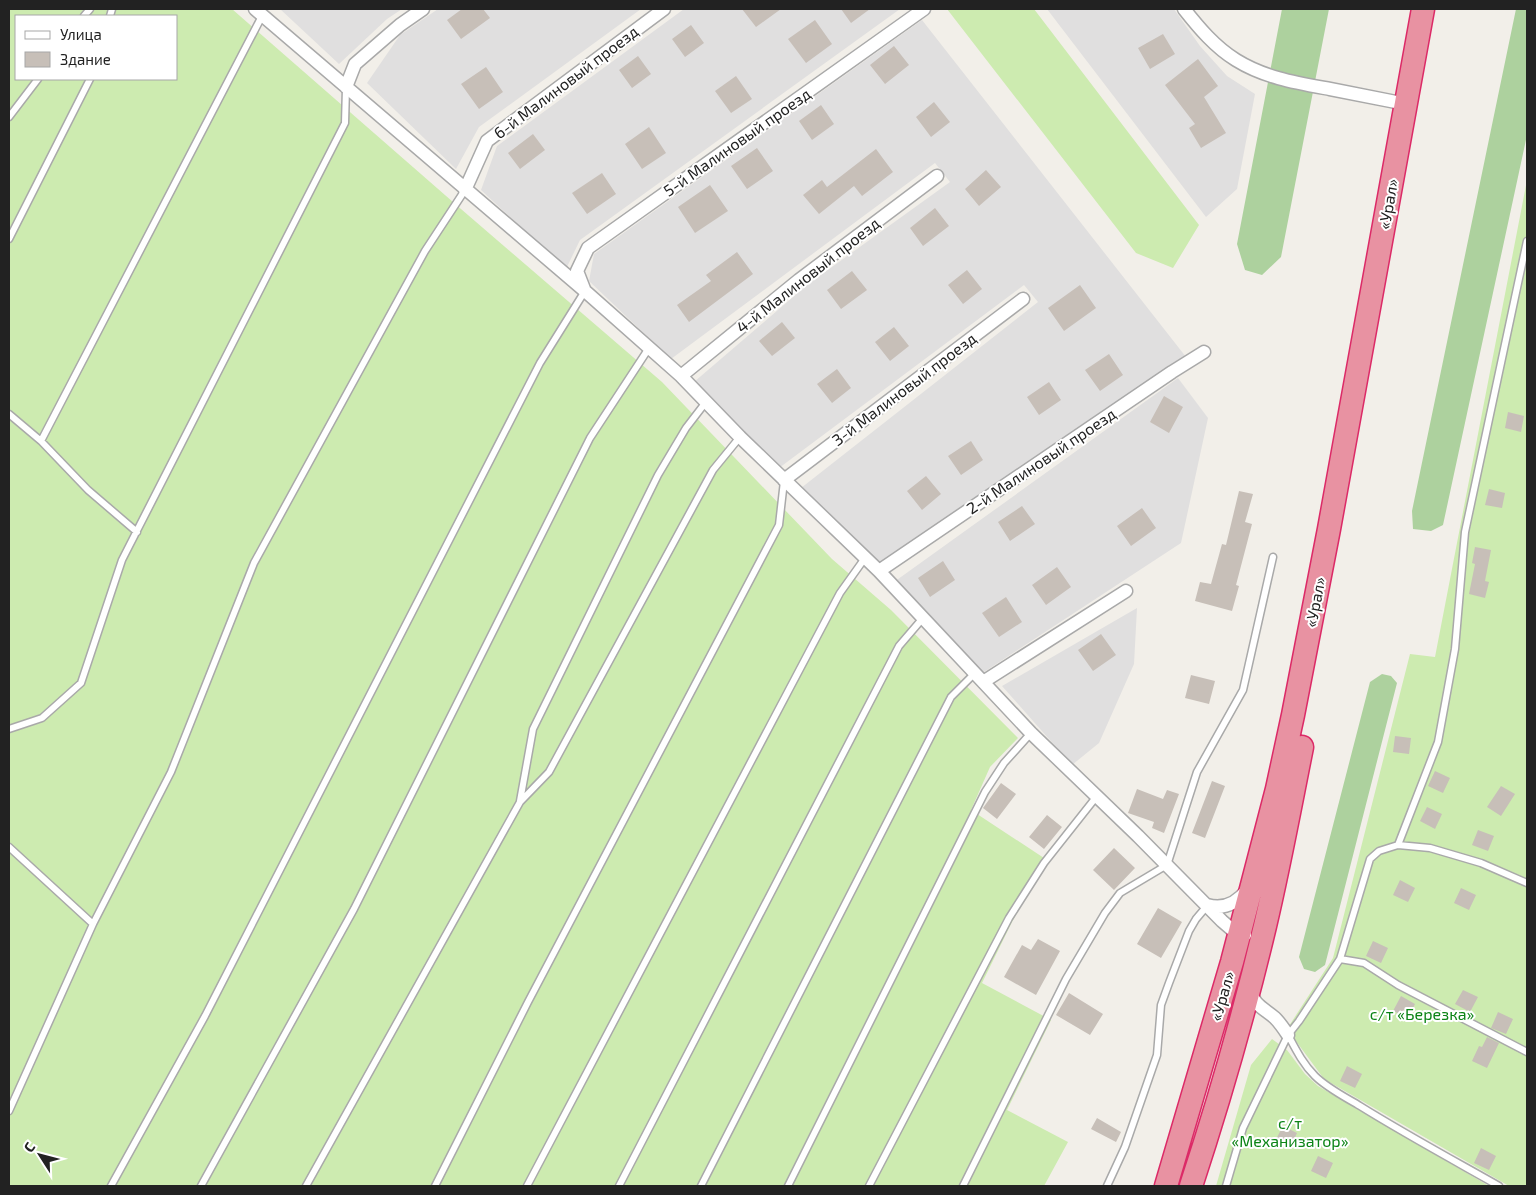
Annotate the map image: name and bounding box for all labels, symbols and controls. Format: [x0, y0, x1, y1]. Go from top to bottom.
legend [15, 15, 178, 80]
street label: 6-й Малиновый проезд [490, 21, 642, 142]
text: Улица [60, 25, 102, 43]
text: Здание [60, 50, 111, 68]
street label: 5-й Малиновый проезд [659, 84, 814, 200]
street label: «Урал» [1374, 177, 1401, 231]
street label: 4-й Малиновый проезд [732, 213, 883, 336]
street label: 3-й Малиновый проезд [828, 328, 980, 449]
street label: 2-й Малиновый проезд [963, 404, 1119, 518]
street label: «Урал» [1300, 575, 1329, 629]
street label: «Урал» [1205, 968, 1238, 1023]
park label: с/т «Березка» [1370, 1004, 1475, 1023]
park label: с/т «Механизатор» [1232, 1113, 1349, 1150]
north arrow [15, 1130, 65, 1180]
text: С [20, 1139, 38, 1155]

